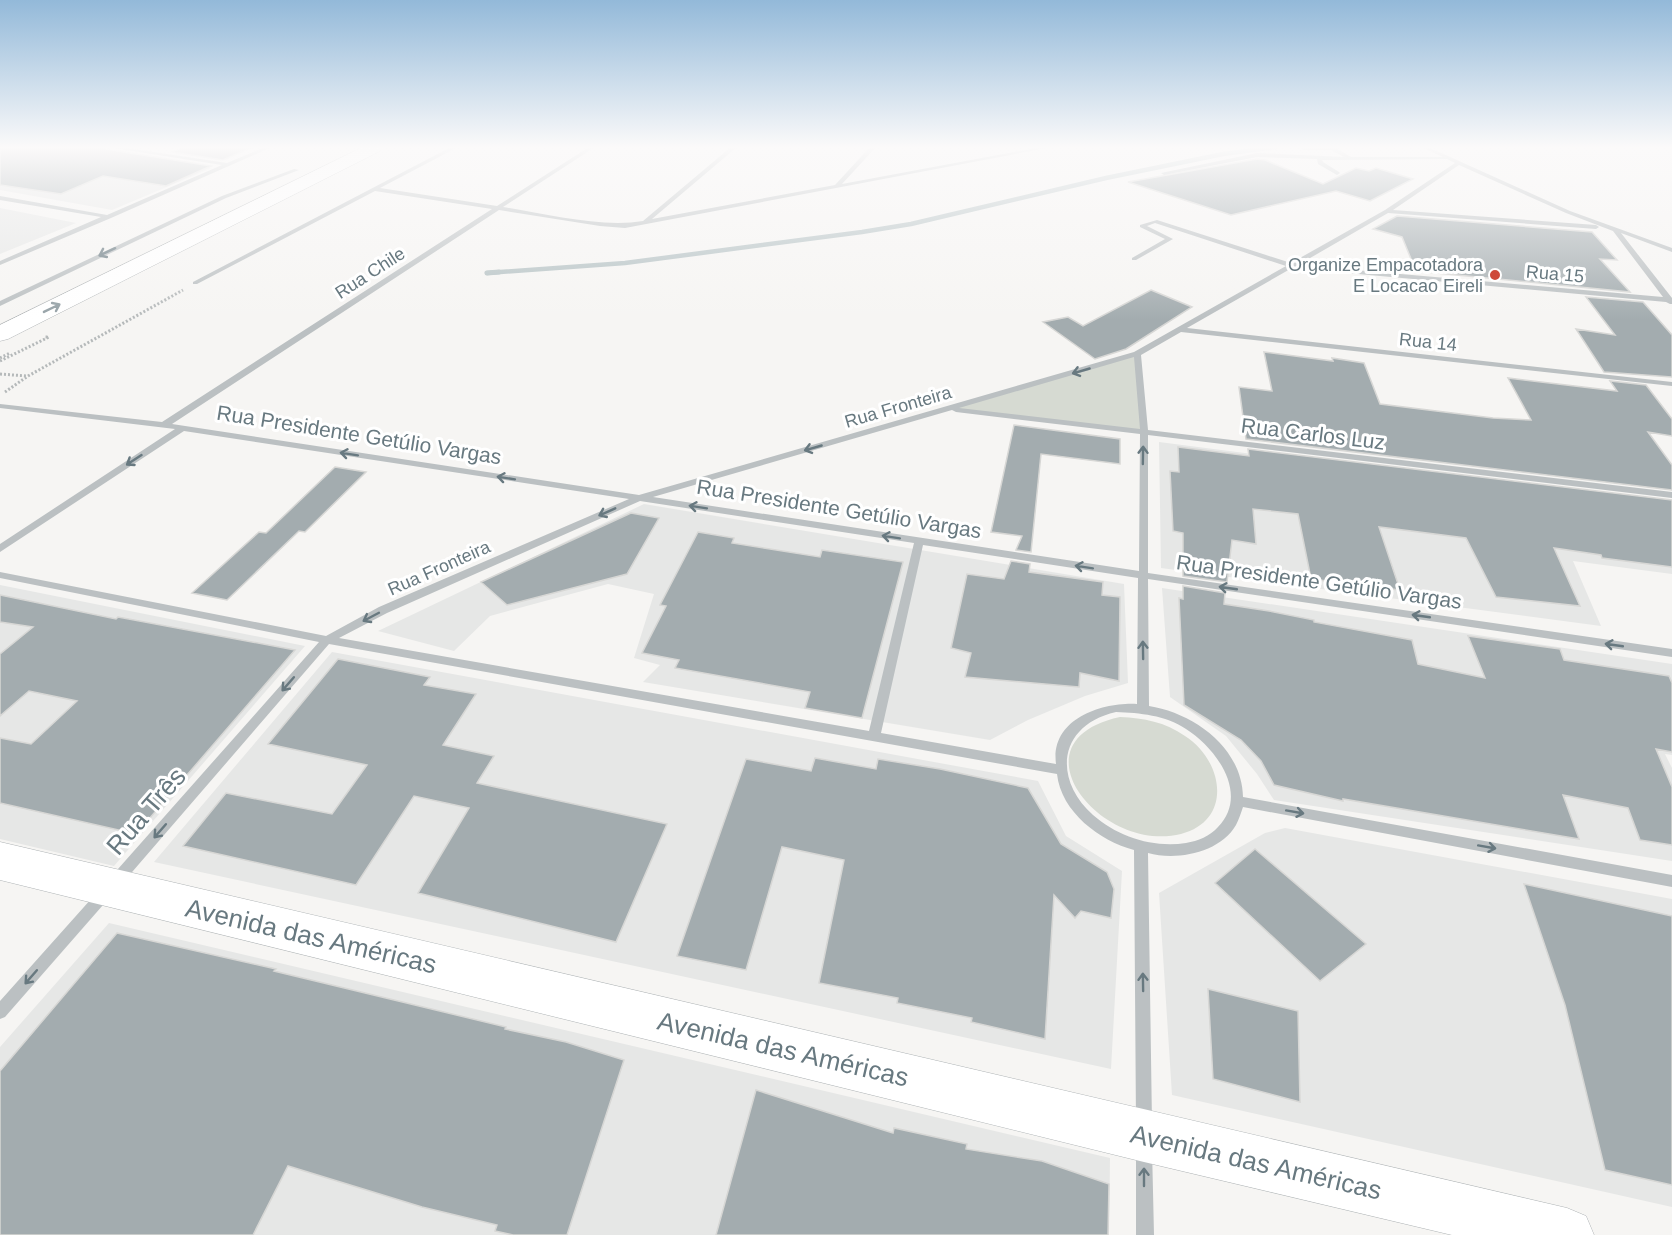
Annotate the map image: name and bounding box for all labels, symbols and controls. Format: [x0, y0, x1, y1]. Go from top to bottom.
street label: Rua Chile [331, 243, 409, 303]
one-way arrow [99, 247, 117, 259]
place label: Organize Empacotadora E Locacao Eireli [1288, 255, 1484, 296]
street label: Rua 15 [1525, 262, 1585, 286]
marker: Organize Empacotadora E Locacao Eireli [1488, 268, 1502, 282]
one-way arrow [43, 302, 61, 314]
street label: Rua 14 [1398, 329, 1458, 355]
one-way arrow [1072, 366, 1091, 377]
street label: Rua Fronteira [842, 382, 955, 432]
street label: Rua Presidente Getúlio Vargas [215, 401, 503, 468]
street label: Rua Carlos Luz [1240, 413, 1386, 454]
one-way arrow [804, 443, 823, 454]
one-way arrow [1138, 445, 1149, 465]
one-way arrow [339, 448, 359, 459]
one-way arrow [125, 454, 142, 467]
one-way arrow [496, 472, 516, 483]
street label: Rua Presidente Getúlio Vargas [695, 475, 983, 542]
one-way arrow [689, 502, 709, 513]
one-way arrow [599, 507, 617, 518]
one-way arrow [882, 531, 902, 542]
street label: Rua Fronteira [385, 536, 494, 600]
street label: Rua Presidente Getúlio Vargas [1175, 550, 1463, 613]
one-way arrow [1075, 561, 1094, 572]
one-way arrow [1219, 583, 1239, 594]
one-way arrow [363, 611, 381, 623]
one-way arrow [1412, 611, 1432, 622]
one-way arrow [1605, 639, 1625, 650]
one-way arrow [1137, 640, 1149, 660]
one-way arrow [281, 676, 295, 691]
street label: Rua Três [100, 761, 192, 861]
one-way arrow [1285, 807, 1305, 818]
one-way arrow [153, 823, 167, 838]
one-way arrow [1477, 842, 1496, 853]
street label: Avenida das Américas [183, 893, 439, 979]
one-way arrow [24, 969, 38, 984]
one-way arrow [1137, 972, 1149, 992]
street label: Avenida das Américas [655, 1006, 911, 1092]
street label: Avenida das Américas [1128, 1119, 1384, 1205]
one-way arrow [1138, 1167, 1150, 1187]

